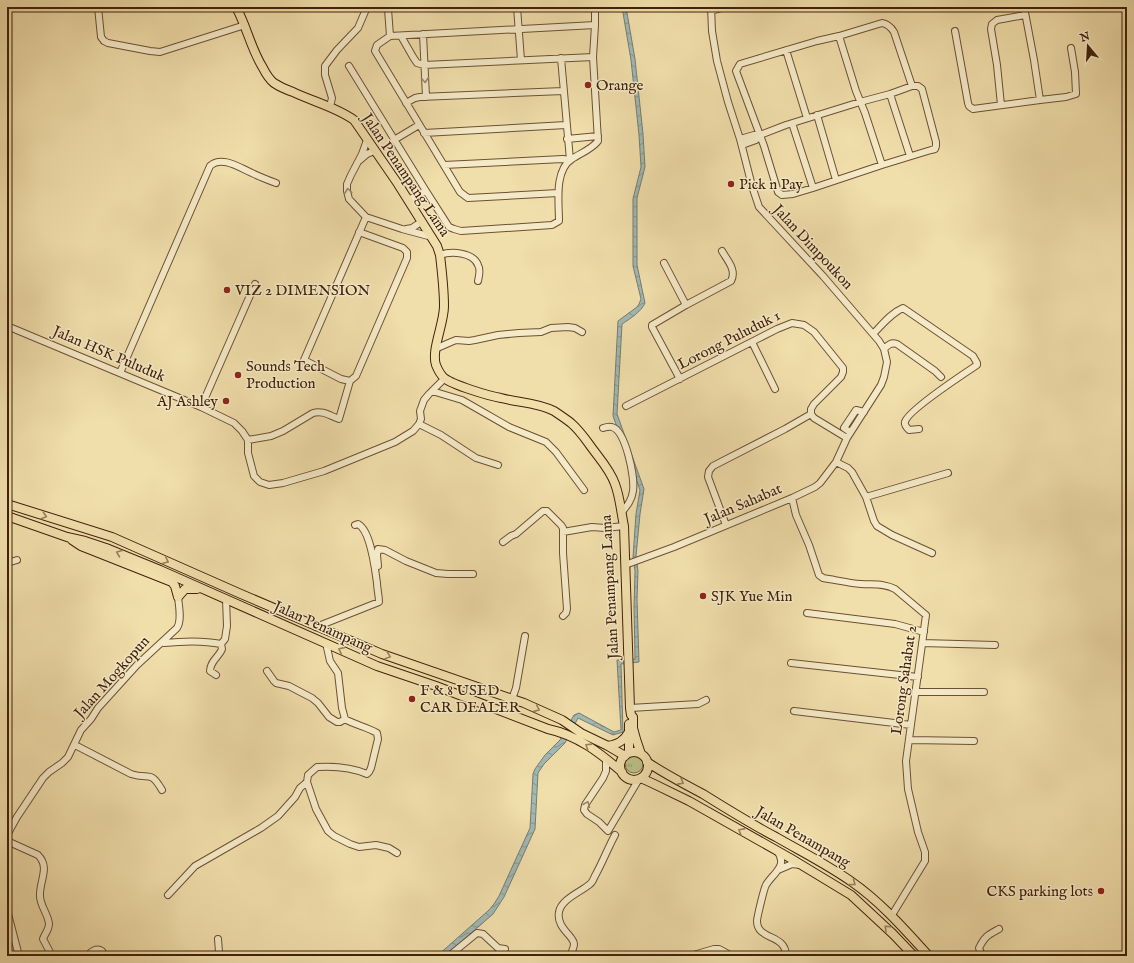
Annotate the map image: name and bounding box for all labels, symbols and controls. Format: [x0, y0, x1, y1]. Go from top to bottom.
north arrow [1068, 26, 1108, 66]
text: N [1078, 29, 1092, 46]
place label: Orange [596, 76, 644, 95]
one-way arrow [421, 77, 430, 83]
marker: Orange [583, 80, 593, 90]
street label: Jalan Penampang Lama [357, 108, 455, 241]
place label: Pick n Pay [739, 175, 804, 194]
marker: Pick n Pay [726, 179, 736, 189]
one-way arrow [344, 187, 353, 194]
street label: Jalan Dimpoukon [767, 199, 857, 294]
place label: VIZ 2 DIMENSION [234, 281, 370, 300]
marker: VIZ 2 DIMENSION [222, 285, 232, 295]
street label: Lorong Puluduk 1 [674, 306, 784, 374]
street label: Jalan HSK Puluduk [48, 321, 169, 387]
place label: Sounds Tech Production [246, 357, 325, 393]
marker: Sounds Tech Production [233, 370, 243, 380]
place label: AJ Ashley [156, 392, 219, 411]
marker: AJ Ashley [221, 396, 231, 406]
street label: Jalan Sahabat [700, 479, 785, 530]
one-way arrow [40, 511, 47, 520]
street label: Jalan Penampang Lama [597, 514, 623, 662]
one-way arrow [115, 550, 123, 558]
one-way arrow [162, 556, 169, 564]
place label: SJK Yue Min [711, 587, 793, 606]
marker: SJK Yue Min [698, 591, 708, 601]
street label: Jalan Penampang [269, 596, 376, 658]
street label: Lorong Sahabat 2 [887, 624, 921, 736]
street label: Jalan Mogkopun [69, 632, 154, 724]
one-way arrow [337, 647, 345, 655]
one-way arrow [385, 651, 392, 660]
place label: F & 8 USED CAR DEALER [420, 681, 521, 717]
marker: F & 8 USED CAR DEALER [407, 694, 417, 704]
one-way arrow [533, 704, 541, 712]
one-way arrow [585, 743, 592, 750]
one-way arrow [677, 778, 684, 785]
one-way arrow [582, 801, 590, 808]
street label: Jalan Penampang [751, 801, 854, 872]
one-way arrow [738, 828, 746, 835]
one-way arrow [849, 878, 856, 885]
place label: CKS parking lots [986, 882, 1093, 901]
marker: CKS parking lots [1096, 886, 1106, 896]
one-way arrow [884, 926, 892, 933]

